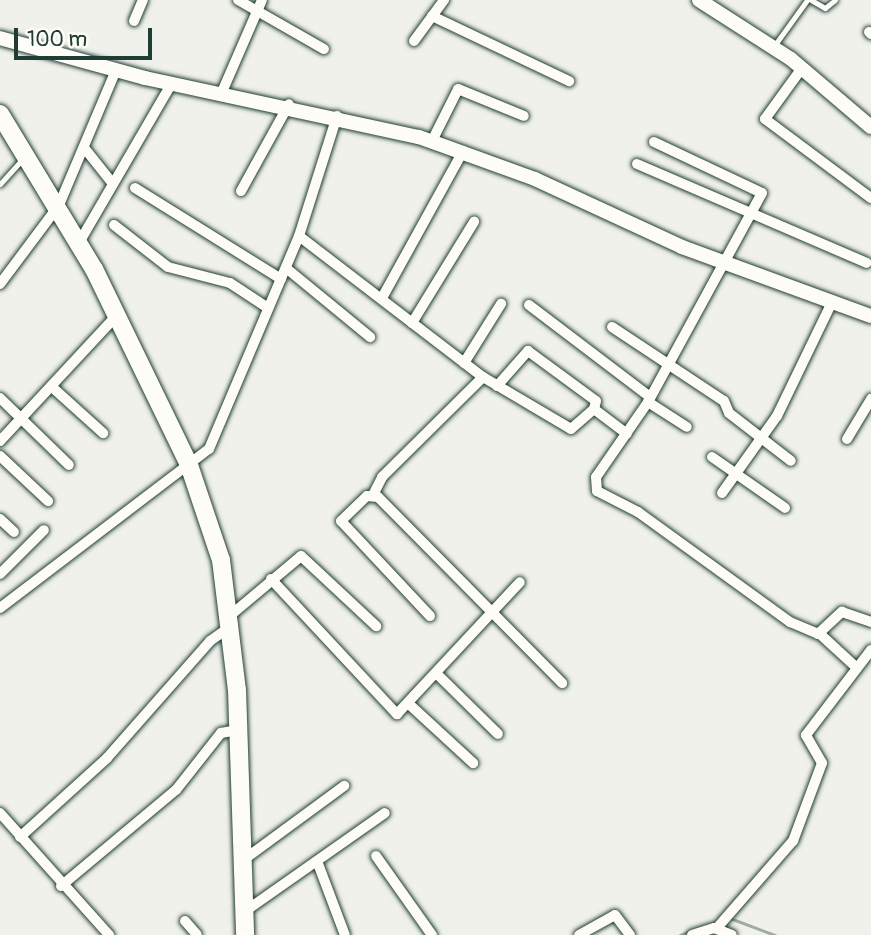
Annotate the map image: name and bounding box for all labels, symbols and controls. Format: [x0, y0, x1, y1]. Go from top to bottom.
scale bar [18, 14, 156, 58]
text: 100 m [27, 26, 87, 53]

